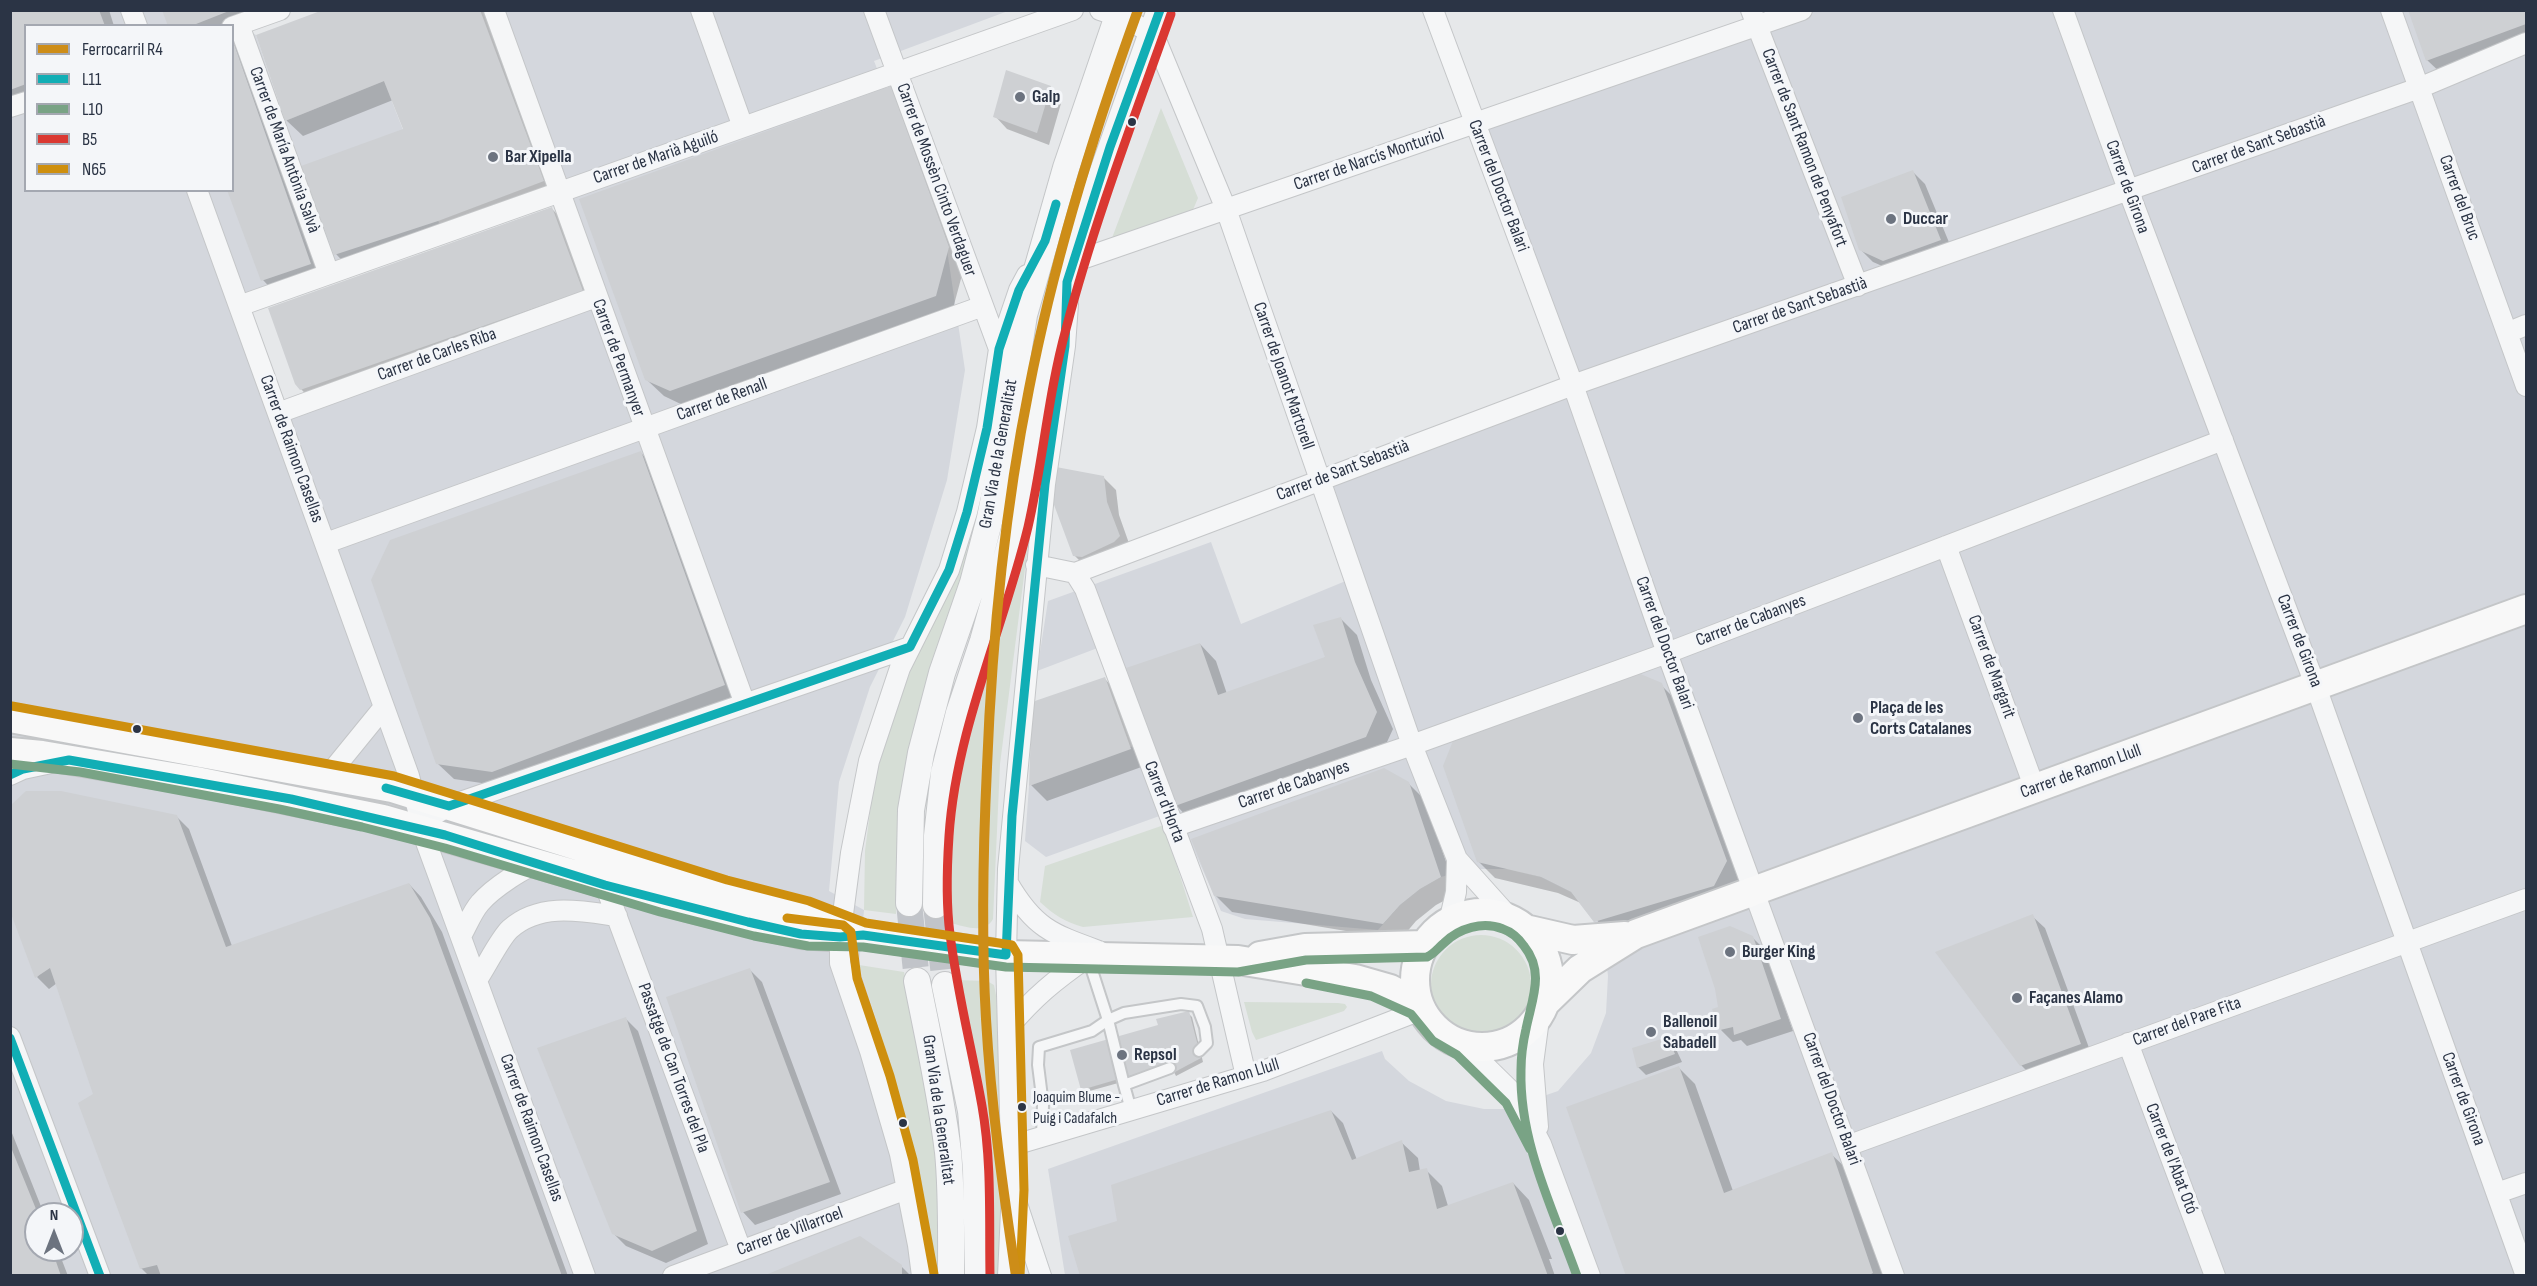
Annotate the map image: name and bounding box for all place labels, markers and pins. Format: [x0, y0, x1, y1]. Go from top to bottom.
place label: Galp [1032, 86, 1060, 108]
marker: Galp [1013, 90, 1027, 104]
unlabelled marker [1126, 116, 1138, 128]
place label: Bar Xipella [505, 146, 572, 168]
marker: Bar Xipella [486, 150, 500, 164]
place label: Duccar [1903, 208, 1948, 230]
marker: Duccar [1884, 212, 1898, 226]
place label: Plaça de les Corts Catalanes [1870, 697, 1972, 740]
marker: Plaça de les Corts Catalanes [1851, 711, 1865, 725]
unlabelled marker [131, 723, 143, 735]
place label: Burger King [1742, 941, 1815, 963]
marker: Burger King [1723, 945, 1737, 959]
place label: Façanes Alamo [2029, 987, 2123, 1009]
marker: Façanes Alamo [2010, 991, 2024, 1005]
place label: Ballenoil Sabadell [1663, 1011, 1717, 1054]
marker: Ballenoil Sabadell [1644, 1025, 1658, 1039]
place label: Repsol [1134, 1044, 1177, 1066]
marker: Repsol [1115, 1048, 1129, 1062]
place label: Joaquim Blume - Puig i Cadafalch [1033, 1088, 1120, 1126]
marker: Joaquim Blume - Puig i Cadafalch [1016, 1101, 1028, 1113]
unlabelled marker [897, 1117, 909, 1129]
unlabelled marker [1554, 1225, 1566, 1237]

